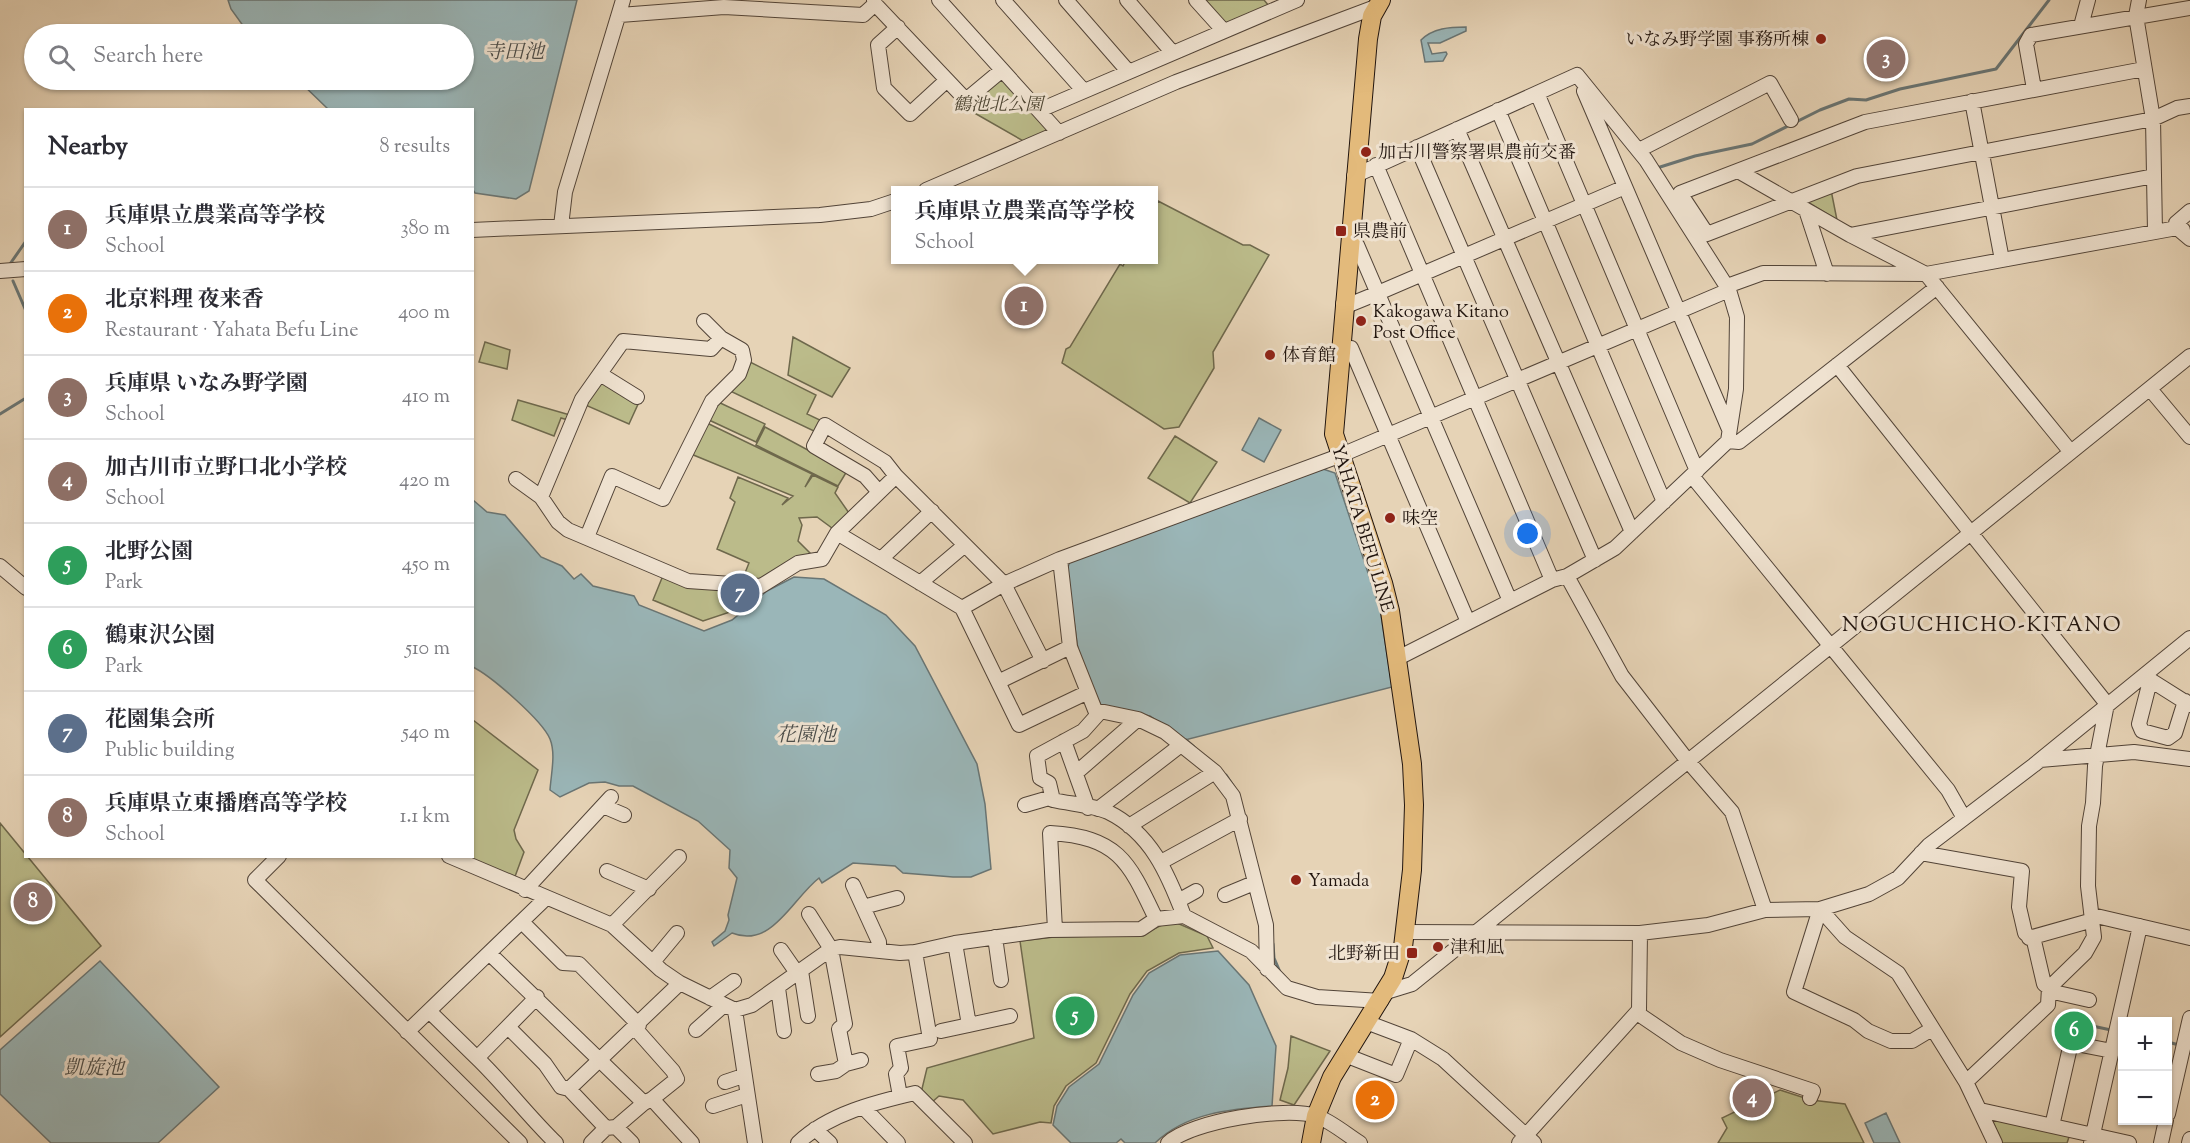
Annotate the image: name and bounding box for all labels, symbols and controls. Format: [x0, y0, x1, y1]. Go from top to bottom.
search box [24, 24, 474, 90]
place label: いなみ野学園 事務所棟 [1625, 28, 1809, 54]
marker: いなみ野学園 事務所棟 [1814, 32, 1828, 46]
pin: 3 [1866, 36, 1906, 82]
water label: 寺田池 [484, 39, 546, 68]
icon: search [45, 41, 78, 74]
text: Search here [93, 41, 203, 73]
park label: 鶴池北公園 [953, 93, 1046, 119]
text: Nearby [48, 129, 128, 166]
text: 8 results [379, 133, 450, 162]
place label: 加古川警察署県農前交番 [1378, 141, 1576, 167]
marker: 加古川警察署県農前交番 [1359, 145, 1373, 159]
popup [891, 186, 1158, 264]
text: 兵庫県立農業高等学校 [914, 197, 1135, 229]
text: 兵庫県立農業高等学校 [105, 201, 325, 233]
text: 1 [64, 215, 71, 244]
text: 380 m [401, 215, 450, 244]
place label: 県農前 [1353, 220, 1407, 246]
marker: 県農前 [1334, 224, 1348, 238]
text: School [914, 229, 974, 258]
text: School [105, 233, 165, 262]
pin: 1 [1004, 284, 1044, 328]
text: 北京料理 夜来香 [105, 285, 264, 317]
text: 2 [63, 299, 72, 328]
text: 400 m [398, 299, 450, 328]
place label: Kakogawa Kitano Post Office [1373, 300, 1509, 347]
marker: Kakogawa Kitano Post Office [1354, 314, 1368, 328]
text: Restaurant · Yahata Befu Line [105, 317, 358, 346]
place label: 体育館 [1282, 344, 1336, 370]
marker: 体育館 [1263, 348, 1277, 362]
text: 兵庫県 いなみ野学園 [105, 369, 308, 401]
text: 3 [63, 383, 72, 412]
text: 410 m [402, 383, 450, 412]
text: School [105, 401, 165, 430]
street label: YAHATA BEFU LINE [1323, 441, 1399, 616]
text: 加古川市立野口北小学校 [105, 453, 347, 485]
text: 4 [62, 467, 73, 496]
text: 420 m [399, 467, 450, 496]
text: School [105, 485, 165, 514]
place label: 味空 [1402, 507, 1438, 533]
marker: 味空 [1383, 511, 1397, 525]
your location [1513, 519, 1542, 548]
text: 北野公園 [105, 537, 193, 569]
text: 5 [64, 551, 71, 580]
text: 450 m [402, 551, 450, 580]
text: Park [105, 569, 143, 598]
pin: 7 [720, 570, 760, 616]
district label: NOGUCHICHO-KITANO [1842, 611, 2122, 641]
text: 鶴東沢公園 [105, 621, 215, 653]
text: 6 [63, 635, 72, 664]
text: 510 m [405, 635, 450, 664]
text: Park [105, 653, 143, 682]
text: 花園集会所 [105, 705, 215, 737]
text: 7 [62, 719, 73, 748]
text: 540 m [402, 719, 450, 748]
water label: 花園池 [776, 722, 838, 751]
text: Public building [105, 737, 235, 766]
text: 兵庫県立東播磨高等学校 [105, 789, 347, 821]
text: 8 [63, 803, 73, 832]
text: 1.1 km [400, 803, 450, 832]
text: School [105, 821, 165, 850]
place label: Yamada [1308, 869, 1369, 895]
marker: Yamada [1289, 873, 1303, 887]
pin: 8 [14, 880, 52, 924]
place label: 津和凪 [1450, 936, 1504, 962]
marker: 津和凪 [1431, 940, 1445, 954]
place label: 北野新田 [1328, 942, 1400, 968]
marker: 北野新田 [1405, 946, 1419, 960]
pin: 5 [1056, 994, 1094, 1038]
pin: 6 [2054, 1008, 2094, 1054]
map controls [2118, 1017, 2172, 1125]
button: + [2118, 1017, 2172, 1071]
water label: 凱旋池 [64, 1055, 126, 1084]
button: − [2118, 1071, 2172, 1125]
pin: 4 [1732, 1076, 1772, 1120]
pin: 2 [1356, 1078, 1394, 1122]

